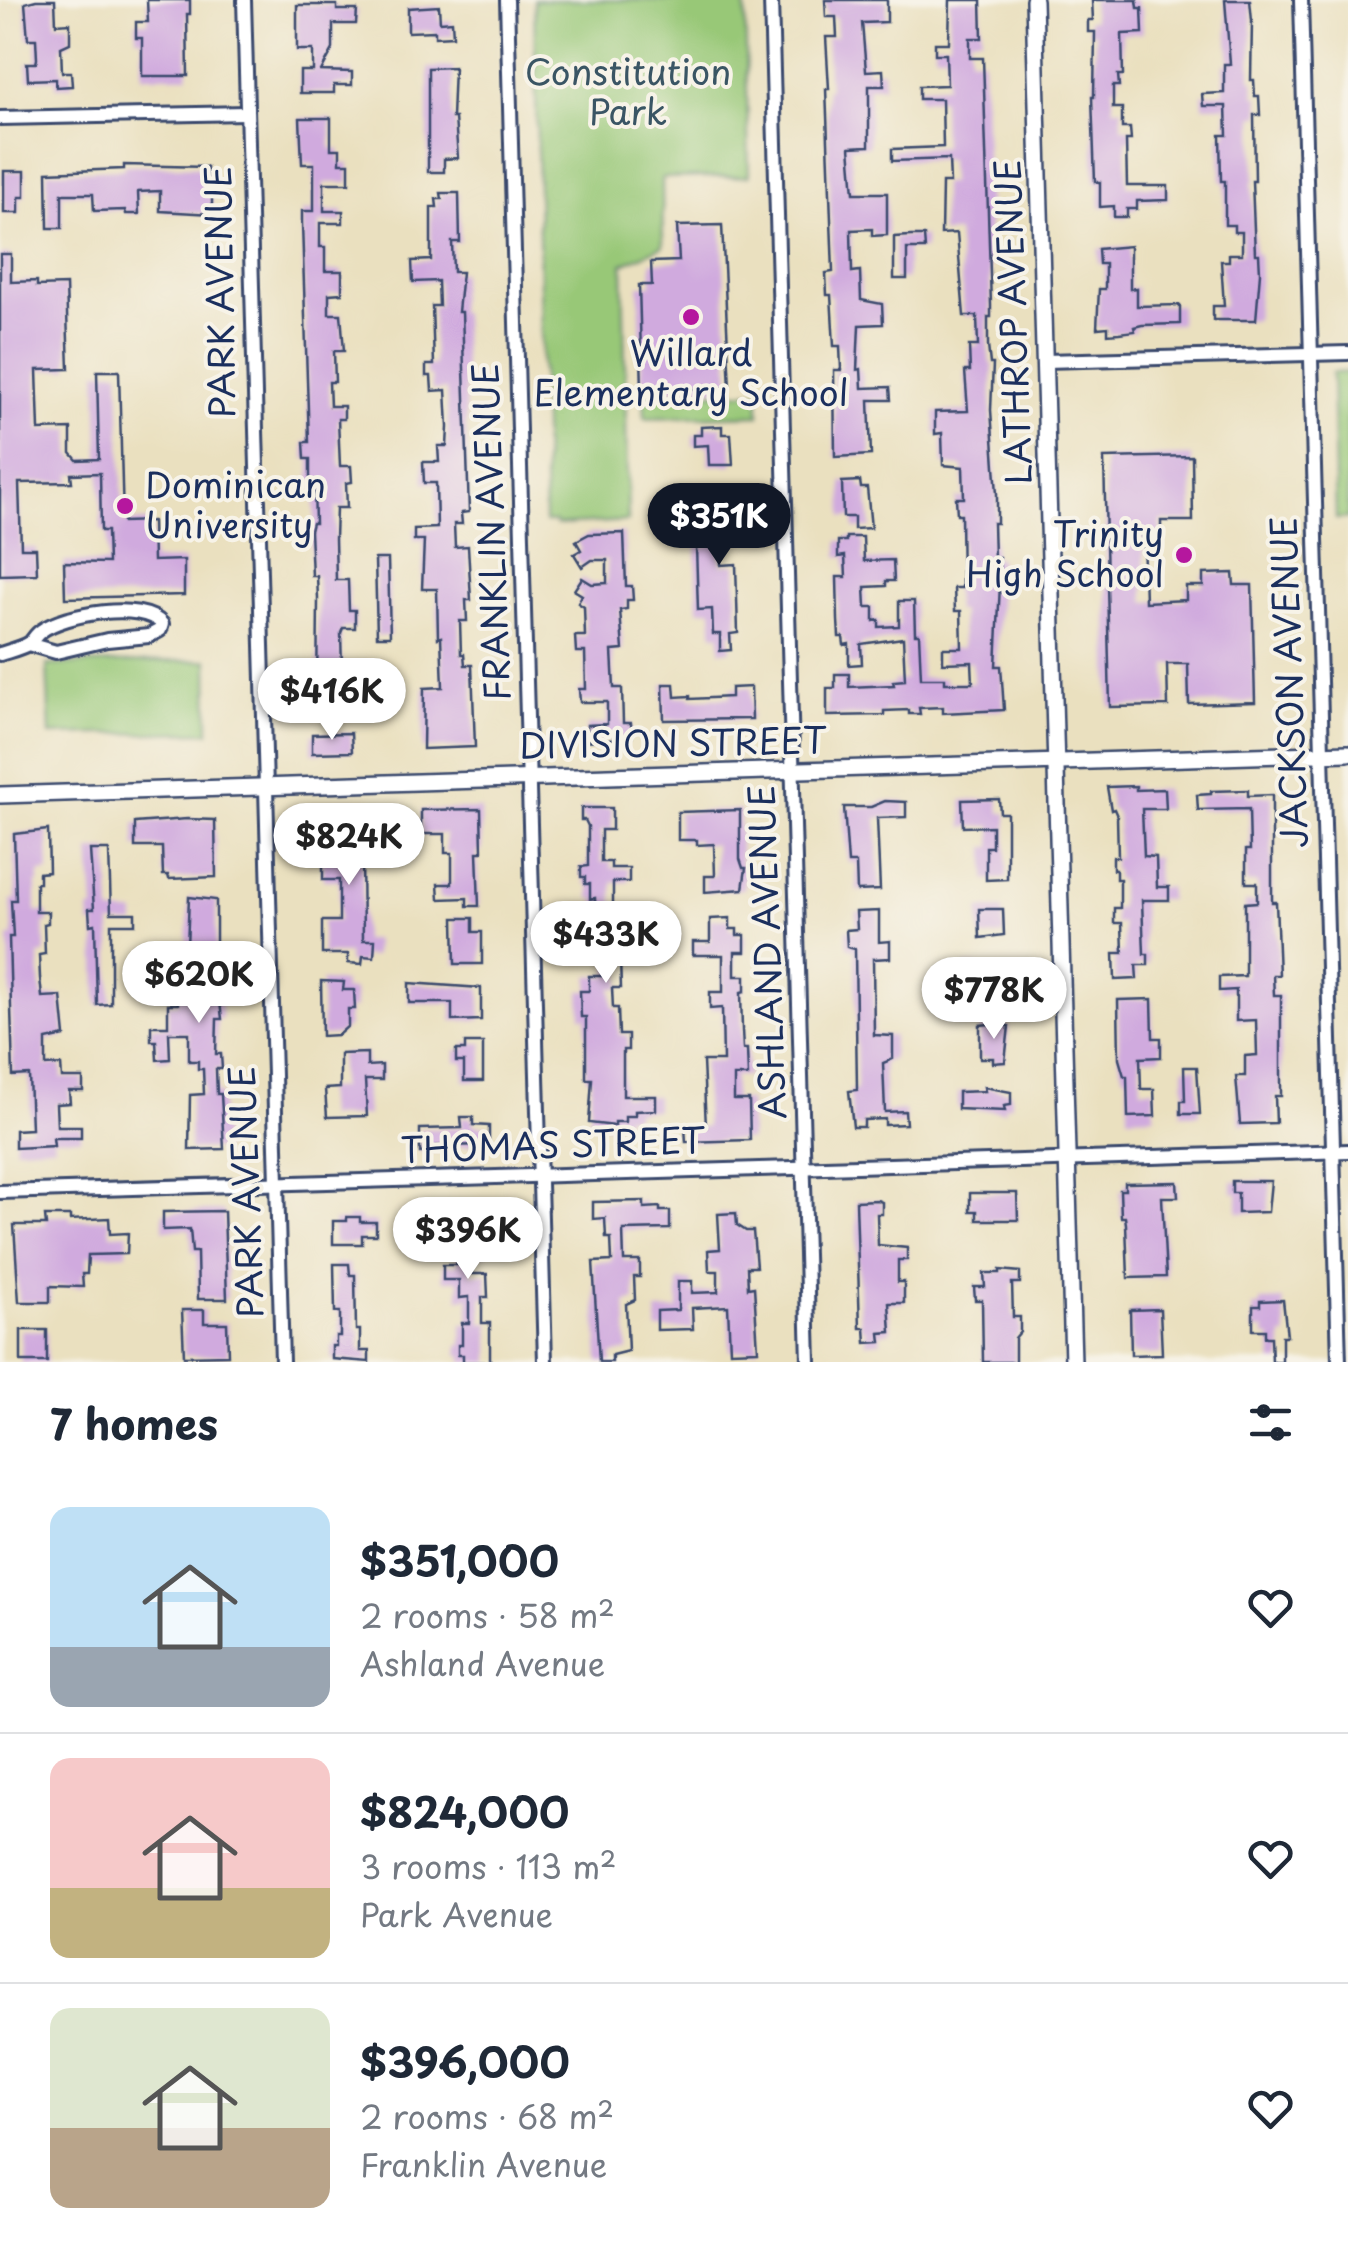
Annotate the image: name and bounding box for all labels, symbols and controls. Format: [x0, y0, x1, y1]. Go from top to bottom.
park label: Constitution Park [525, 44, 731, 137]
street label: LATHROP AVENUE [979, 158, 1044, 486]
street label: PARK AVENUE [190, 165, 247, 419]
marker: Willard Elementary School [680, 306, 702, 328]
place label: Willard Elementary School [533, 325, 849, 418]
street label: FRANKLIN AVENUE [457, 362, 522, 702]
place label: Dominican University [145, 457, 326, 550]
pin: $351K [649, 483, 789, 568]
text: $351K [670, 491, 768, 539]
marker: Dominican University [114, 495, 136, 517]
place label: Trinity High School [966, 506, 1164, 599]
street label: JACKSON AVENUE [1255, 515, 1320, 849]
marker: Trinity High School [1173, 544, 1195, 566]
pin: $416K [262, 658, 402, 743]
text: $416K [280, 666, 384, 714]
street label: DIVISION STREET [519, 712, 827, 771]
street label: ASHLAND AVENUE [733, 784, 798, 1120]
pin: $824K [279, 803, 419, 888]
text: $824K [296, 811, 402, 859]
pin: $433K [536, 901, 676, 986]
text: $433K [553, 909, 659, 957]
pin: $620K [129, 941, 269, 1026]
text: $620K [144, 949, 254, 997]
pin: $778K [924, 957, 1064, 1042]
text: $778K [944, 965, 1044, 1013]
street label: PARK AVENUE [214, 1065, 275, 1319]
street label: THOMAS STREET [400, 1112, 706, 1175]
pin: $396K [398, 1197, 538, 1282]
text: $396K [415, 1205, 521, 1253]
text: 7 homes [50, 1391, 218, 1454]
icon: filters [1243, 1395, 1298, 1450]
text: $351,000 [360, 1528, 559, 1591]
icon: home [130, 1547, 250, 1667]
icon: heart [1243, 1580, 1298, 1635]
text: 2 rooms · 58 m² [360, 1591, 615, 1639]
text: Ashland Avenue [360, 1639, 605, 1687]
text: $824,000 [360, 1779, 569, 1842]
icon: home [130, 1798, 250, 1918]
icon: heart [1243, 1831, 1298, 1886]
text: 3 rooms · 113 m² [360, 1842, 617, 1890]
text: Park Avenue [360, 1890, 553, 1938]
text: $396,000 [360, 2029, 570, 2092]
icon: home [130, 2048, 250, 2168]
icon: heart [1243, 2081, 1298, 2136]
text: 2 rooms · 68 m² [360, 2092, 614, 2140]
text: Franklin Avenue [360, 2140, 607, 2188]

